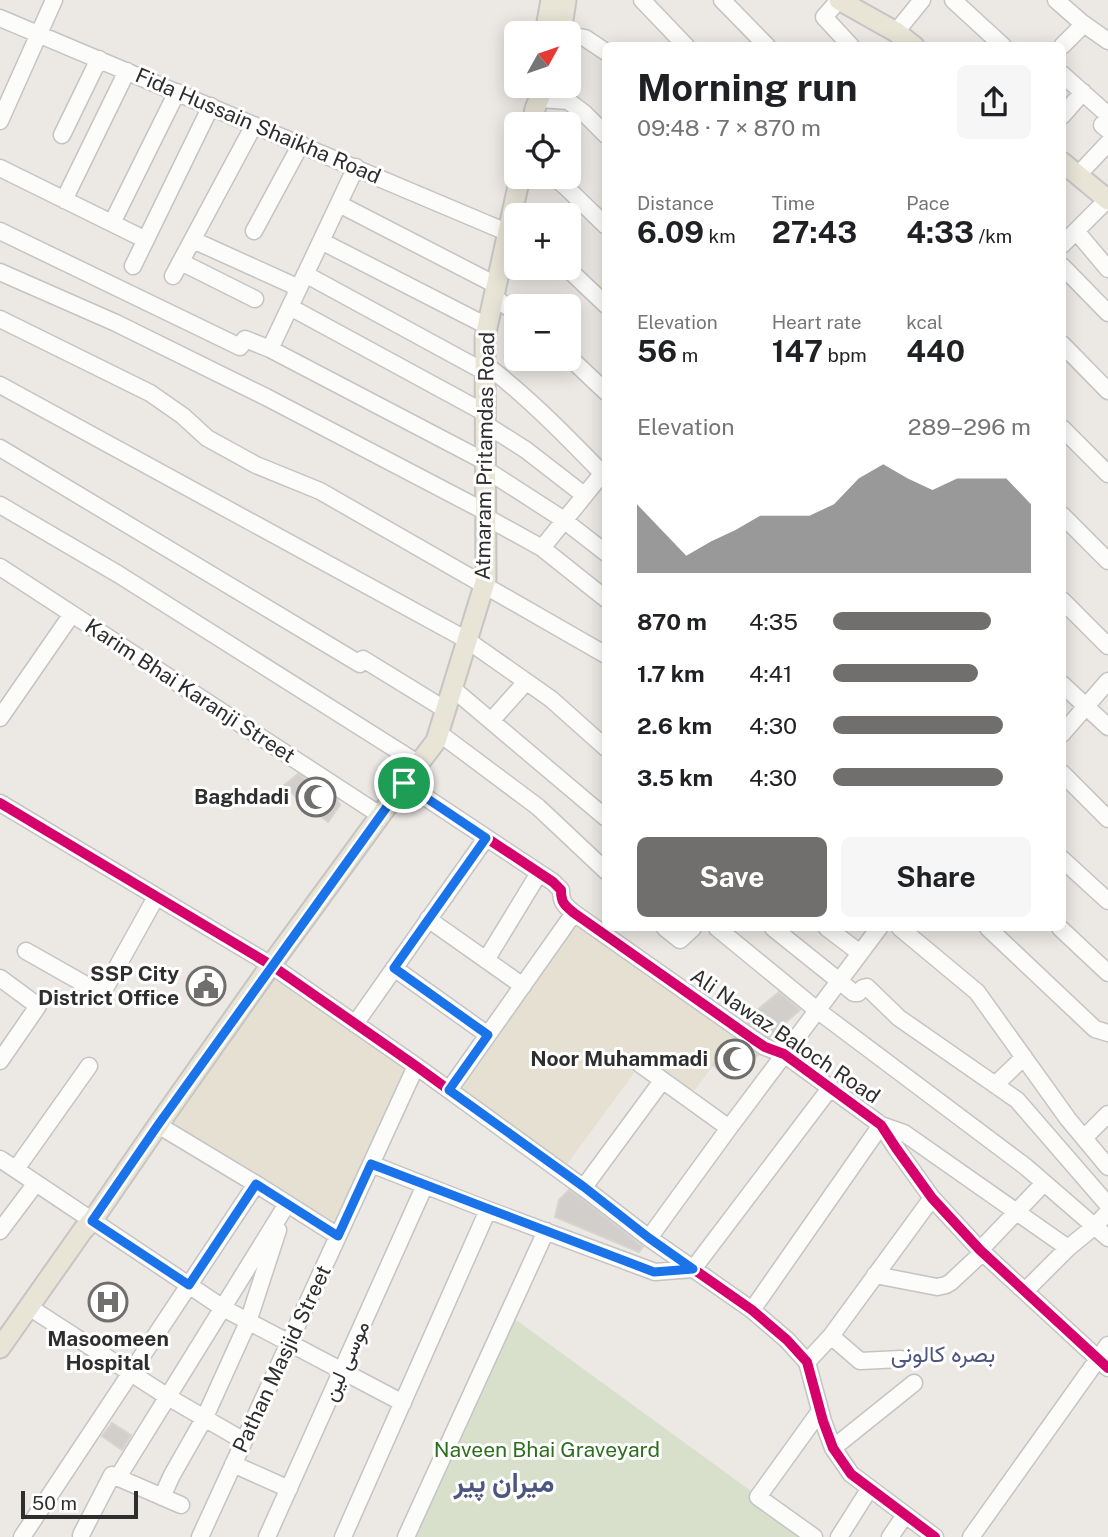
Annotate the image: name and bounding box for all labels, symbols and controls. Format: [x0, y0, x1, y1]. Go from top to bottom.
north arrow [504, 21, 581, 98]
map controls [504, 21, 581, 371]
street label: Fida Hussain Shaikha Road [132, 62, 385, 189]
text: Morning run [637, 65, 858, 110]
button: share [957, 65, 1031, 139]
button: locate [504, 112, 581, 189]
text: 09:48 · 7 × 870 m [637, 114, 821, 141]
text: Distance [637, 192, 714, 214]
text: Time [772, 192, 815, 214]
text: Pace [906, 192, 950, 214]
button: + [504, 203, 581, 280]
text: 6.09 [637, 214, 704, 250]
text: 27:43 [772, 214, 857, 250]
text: 4:33 [906, 214, 974, 250]
text: km [704, 225, 736, 247]
text: /km [974, 225, 1012, 247]
button: − [504, 294, 581, 371]
text: Elevation [637, 311, 718, 333]
text: Heart rate [772, 311, 861, 333]
text: kcal [906, 311, 943, 333]
street label: Atmaram Pritamdas Road [470, 332, 499, 580]
text: 56 [637, 333, 677, 369]
text: 147 [772, 333, 823, 369]
text: 440 [906, 333, 965, 369]
text: m [677, 344, 698, 366]
text: bpm [823, 344, 867, 366]
text: Elevation [637, 413, 735, 440]
text: 289–296 m [908, 413, 1031, 440]
text: 870 m [637, 608, 707, 635]
text: 4:35 [749, 608, 798, 635]
street label: Karim Bhai Karanji Street [81, 613, 300, 768]
text: 1.7 km [637, 660, 705, 687]
text: 4:41 [749, 660, 792, 687]
text: 2.6 km [637, 712, 712, 739]
text: 4:30 [749, 712, 797, 739]
pin [374, 753, 434, 813]
icon: arrive [385, 764, 423, 802]
text: 3.5 km [637, 764, 713, 791]
text: 4:30 [749, 764, 797, 791]
mosque icon: Baghdadi [295, 776, 337, 818]
place label: Baghdadi [194, 784, 289, 809]
button: Save [637, 837, 827, 917]
button: Share [841, 837, 1031, 917]
place label: SSP City District Office [38, 961, 179, 1010]
street label: Ali Nawaz Baloch Road [686, 963, 885, 1108]
public building icon: SSP City District Office [185, 965, 227, 1007]
mosque icon: Noor Muhammadi [714, 1038, 756, 1080]
place label: Noor Muhammadi [530, 1046, 708, 1071]
street label: Pathan Masjid Street [227, 1261, 336, 1456]
hospital icon: Masoomeen Hospital [87, 1281, 129, 1323]
street label: موسی لین [317, 1317, 375, 1405]
place label: Masoomeen Hospital [47, 1326, 169, 1375]
district label: بصرہ کالونی [891, 1340, 995, 1369]
park label: Naveen Bhai Graveyard [434, 1437, 660, 1462]
district label: میران پیر [453, 1465, 554, 1502]
scale bar [21, 1488, 138, 1520]
text: 50 m [32, 1492, 77, 1514]

